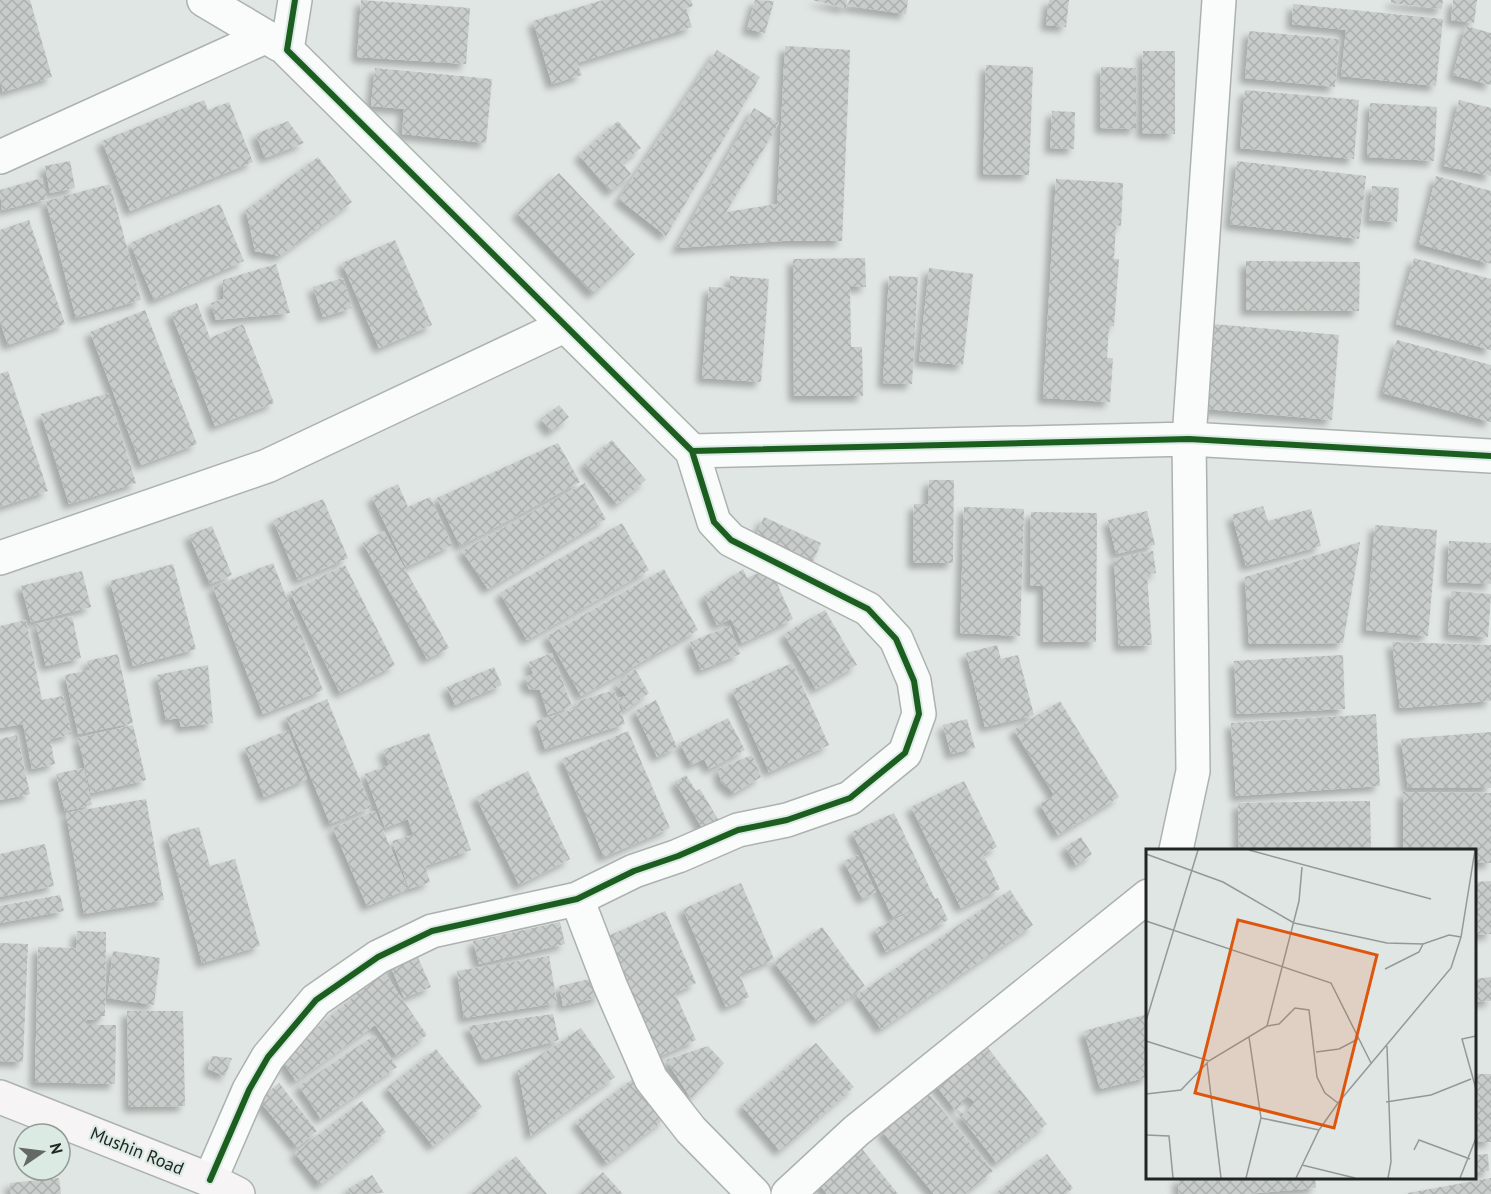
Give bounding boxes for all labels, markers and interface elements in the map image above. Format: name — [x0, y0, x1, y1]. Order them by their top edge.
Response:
inset map — [1146, 849, 1476, 1179]
street label: Mushin Road — [87, 1121, 187, 1180]
north arrow — [12, 1122, 72, 1182]
text: N — [46, 1141, 68, 1156]

